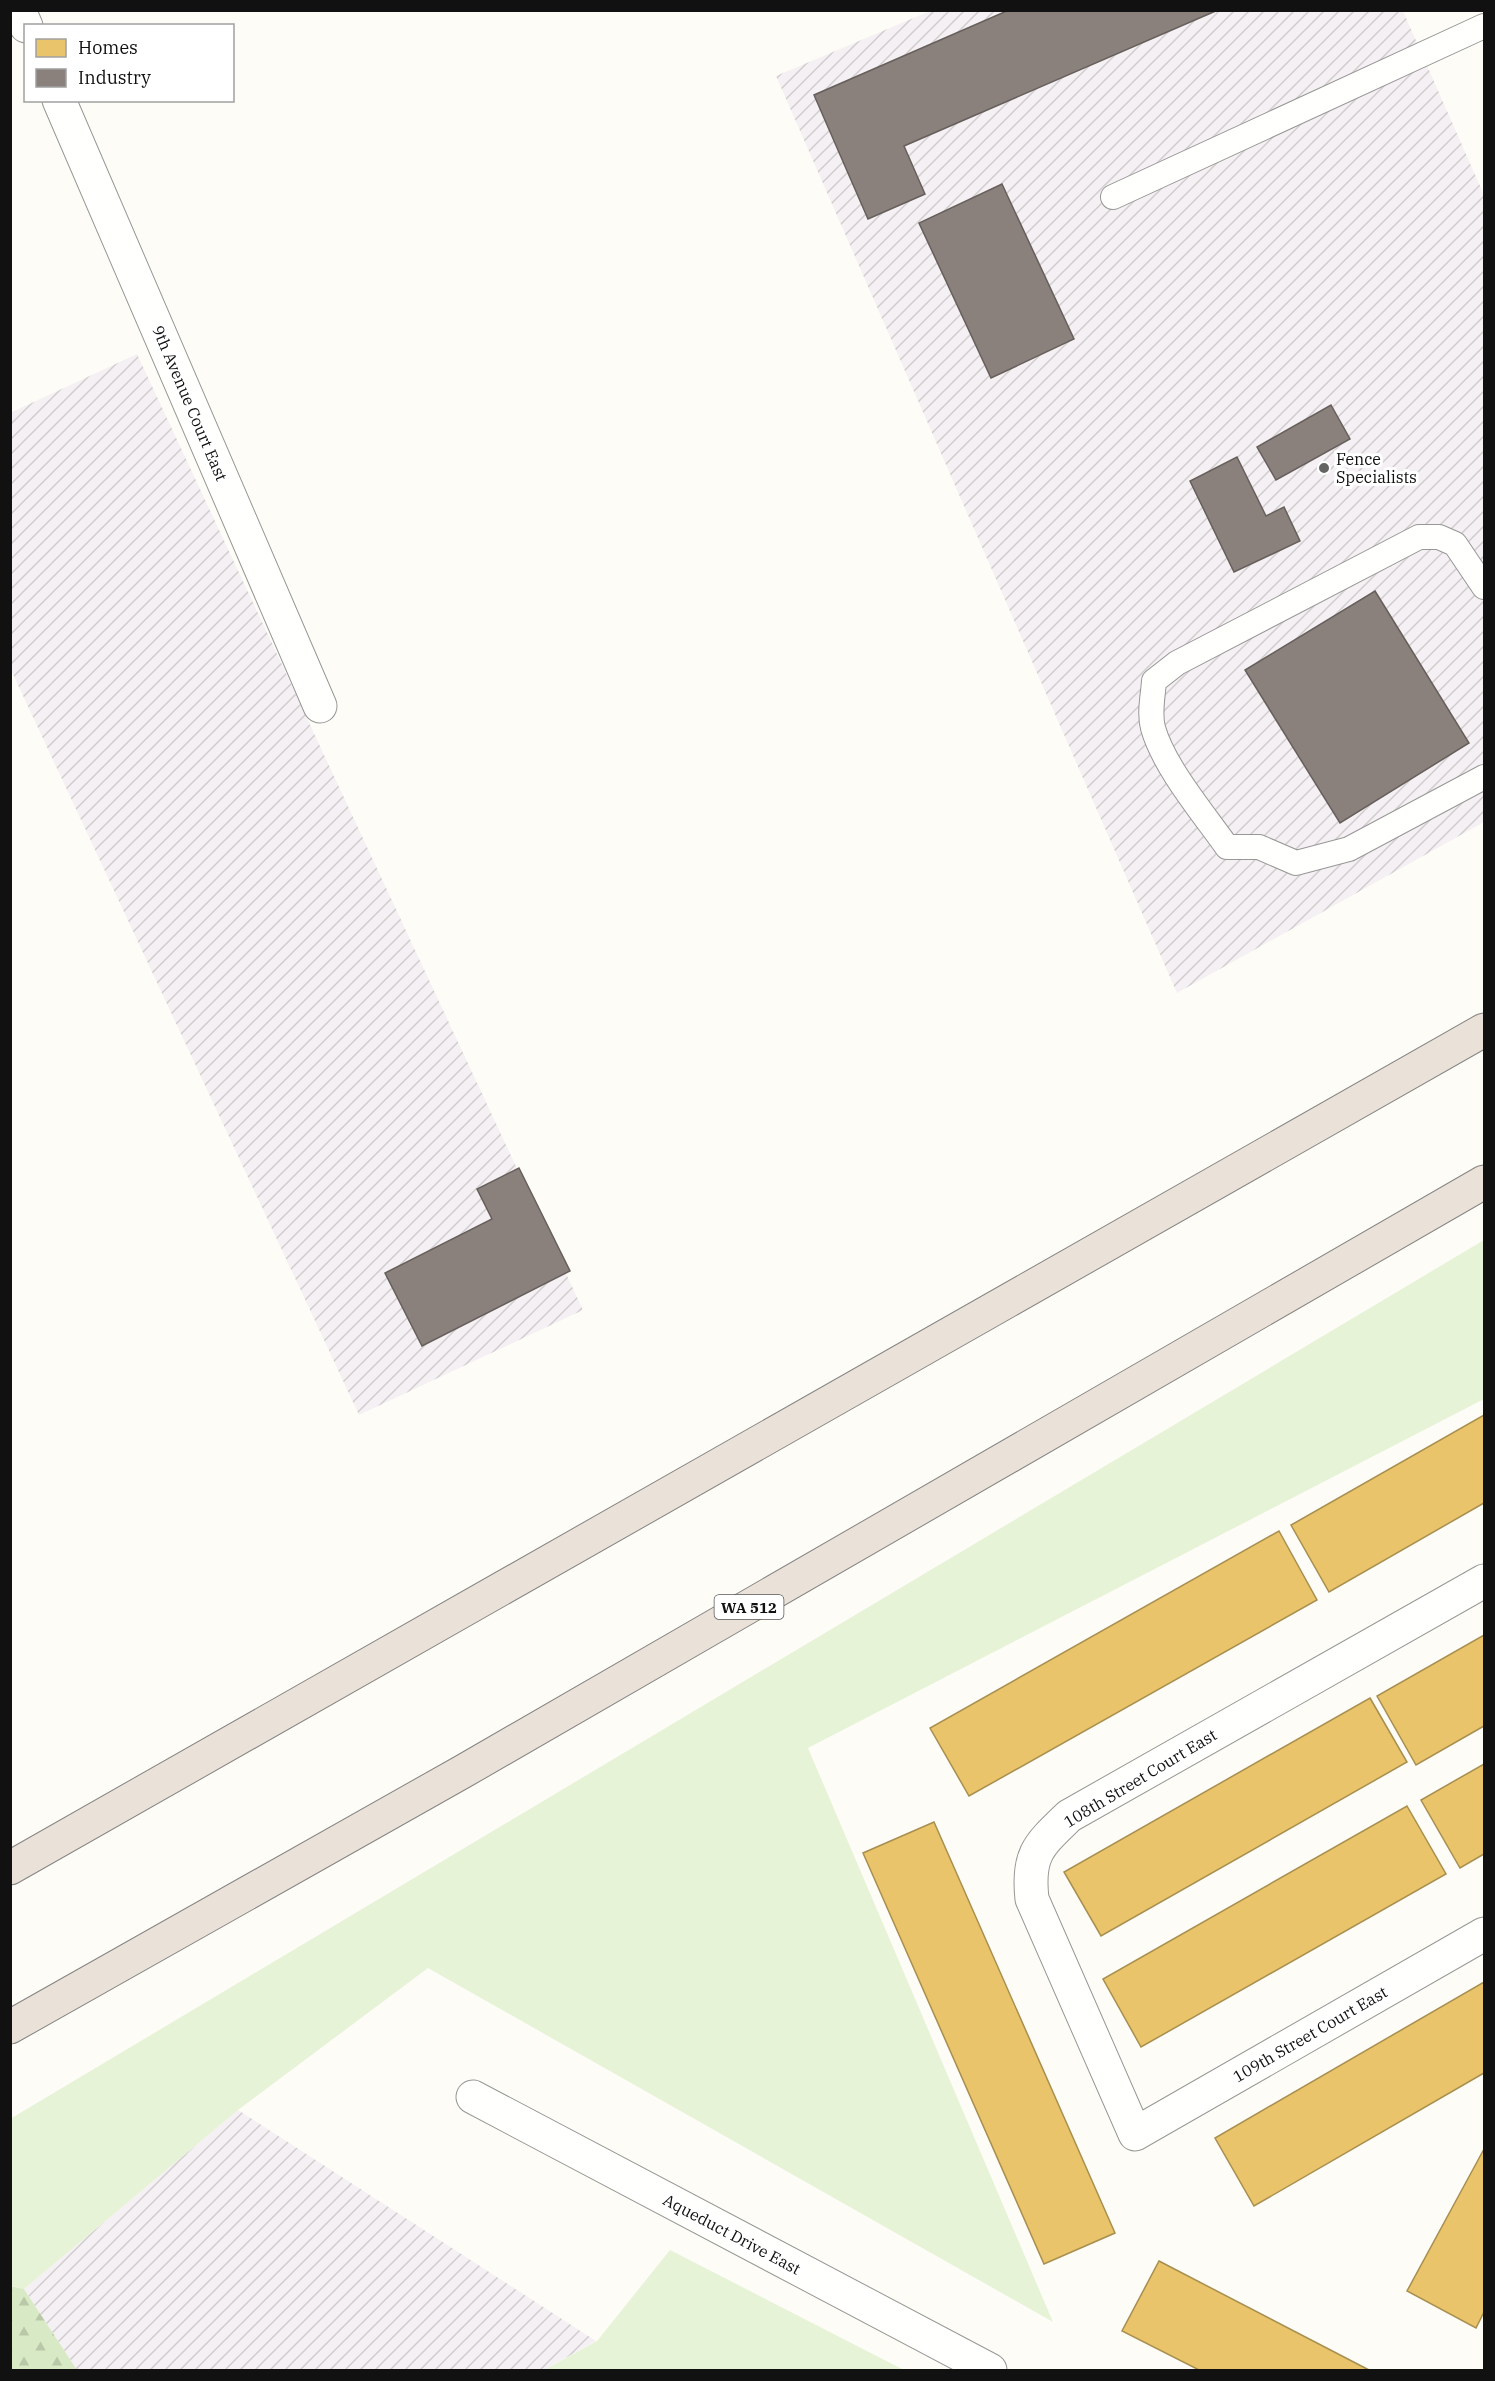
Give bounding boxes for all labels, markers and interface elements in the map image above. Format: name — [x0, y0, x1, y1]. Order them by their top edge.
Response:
legend — [24, 24, 234, 102]
text: Homes — [78, 36, 138, 59]
text: Industry — [78, 66, 151, 89]
street label: 9th Avenue Court East — [148, 322, 232, 484]
place label: Fence Specialists — [1336, 449, 1417, 487]
marker: Fence Specialists — [1317, 461, 1331, 475]
road number: WA 512 — [714, 1595, 783, 1619]
street label: 108th Street Court East — [1060, 1724, 1220, 1832]
street label: 109th Street Court East — [1229, 1981, 1391, 2086]
street label: Aqueduct Drive East — [660, 2189, 804, 2279]

